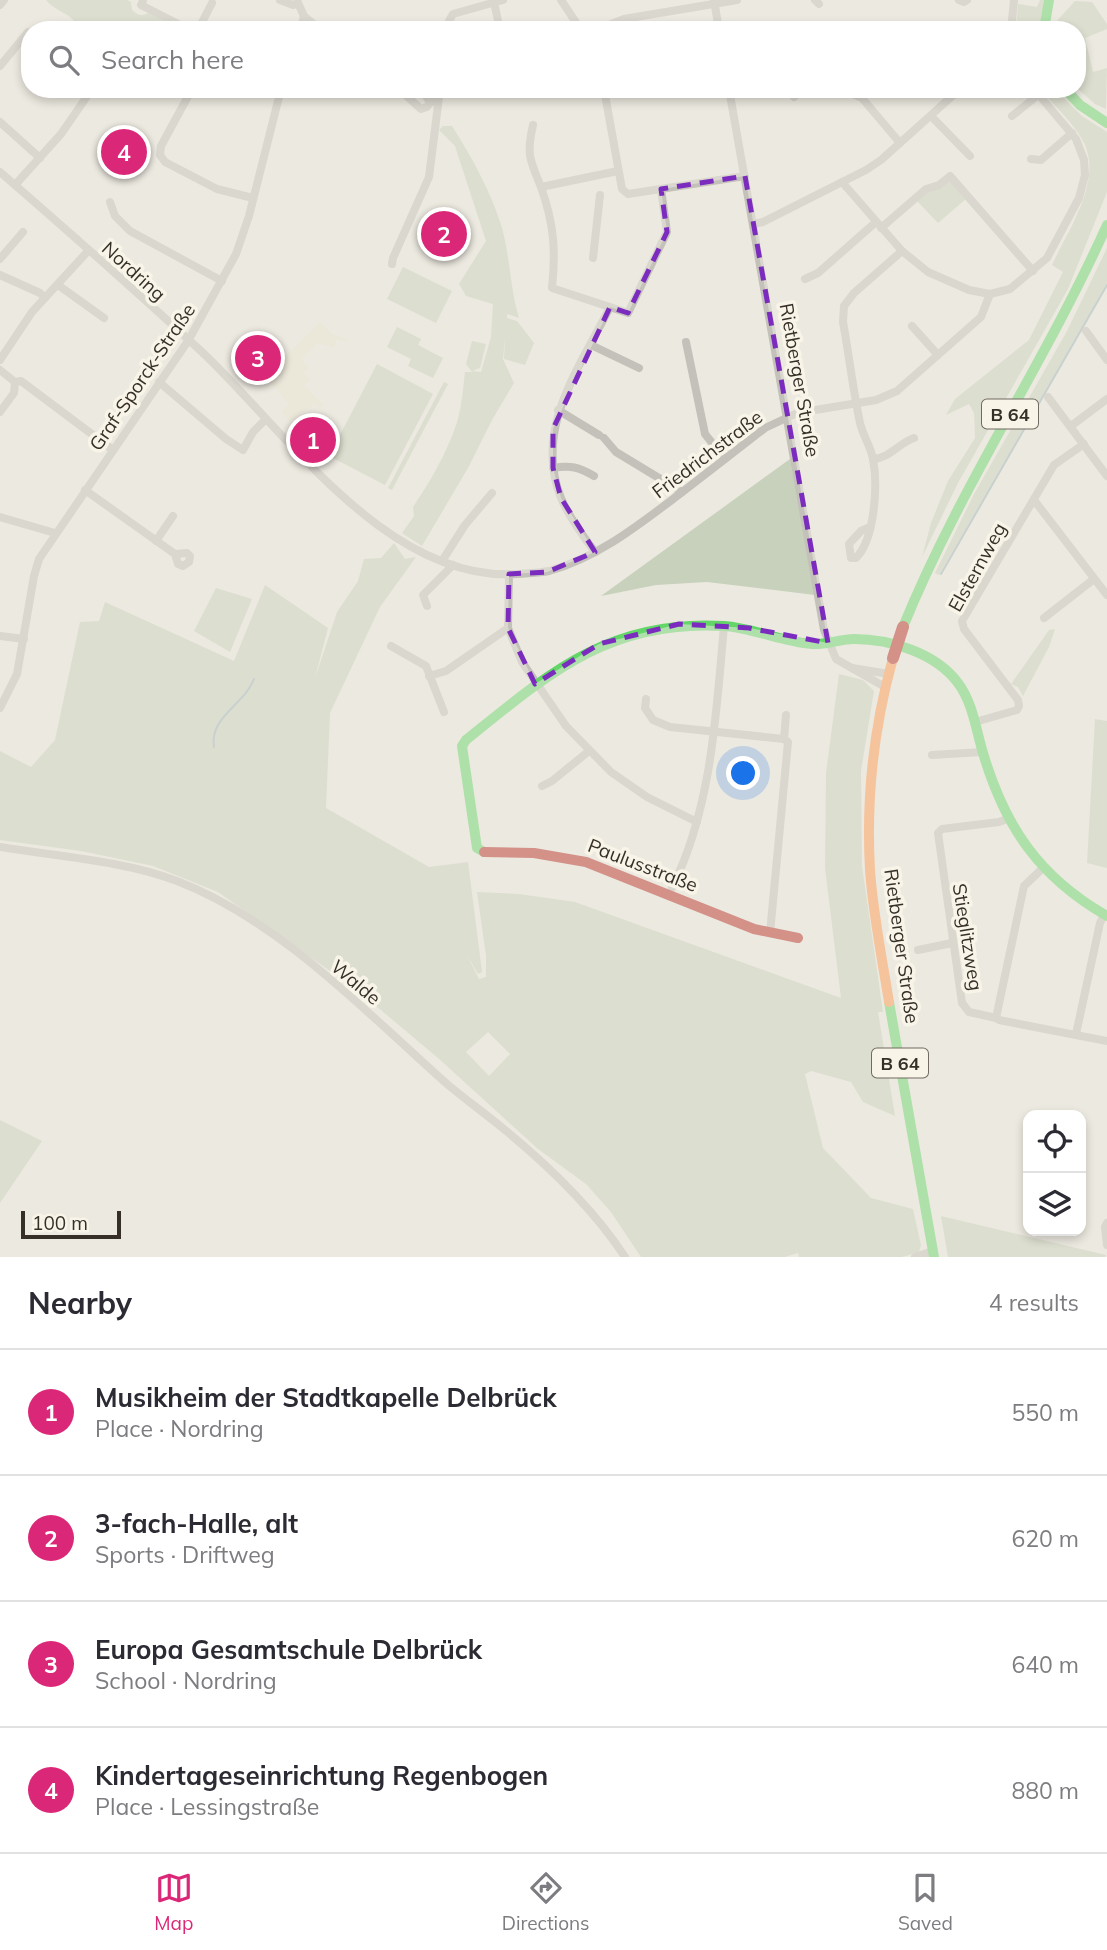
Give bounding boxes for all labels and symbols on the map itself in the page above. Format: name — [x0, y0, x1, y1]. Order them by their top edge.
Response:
pin: 4 — [101, 126, 147, 178]
pin: 2 — [421, 208, 467, 260]
street label: Nordring — [97, 236, 171, 306]
street label: Graf-Sporck-Straße — [84, 299, 200, 455]
street label: Rietberger Straße — [775, 301, 825, 459]
pin: 3 — [235, 332, 281, 384]
road number: B 64 — [982, 400, 1038, 428]
street label: Friedrichstraße — [647, 405, 767, 503]
pin: 1 — [290, 414, 336, 466]
street label: Elsternweg — [943, 518, 1011, 616]
your location — [726, 756, 760, 790]
street label: Paulusstraße — [585, 833, 701, 897]
street label: Rietberger Straße — [879, 867, 925, 1025]
street label: Stieglitzweg — [948, 882, 988, 992]
street label: Walde — [326, 954, 386, 1010]
road number: B 64 — [872, 1048, 928, 1078]
scale bar — [21, 1208, 121, 1240]

